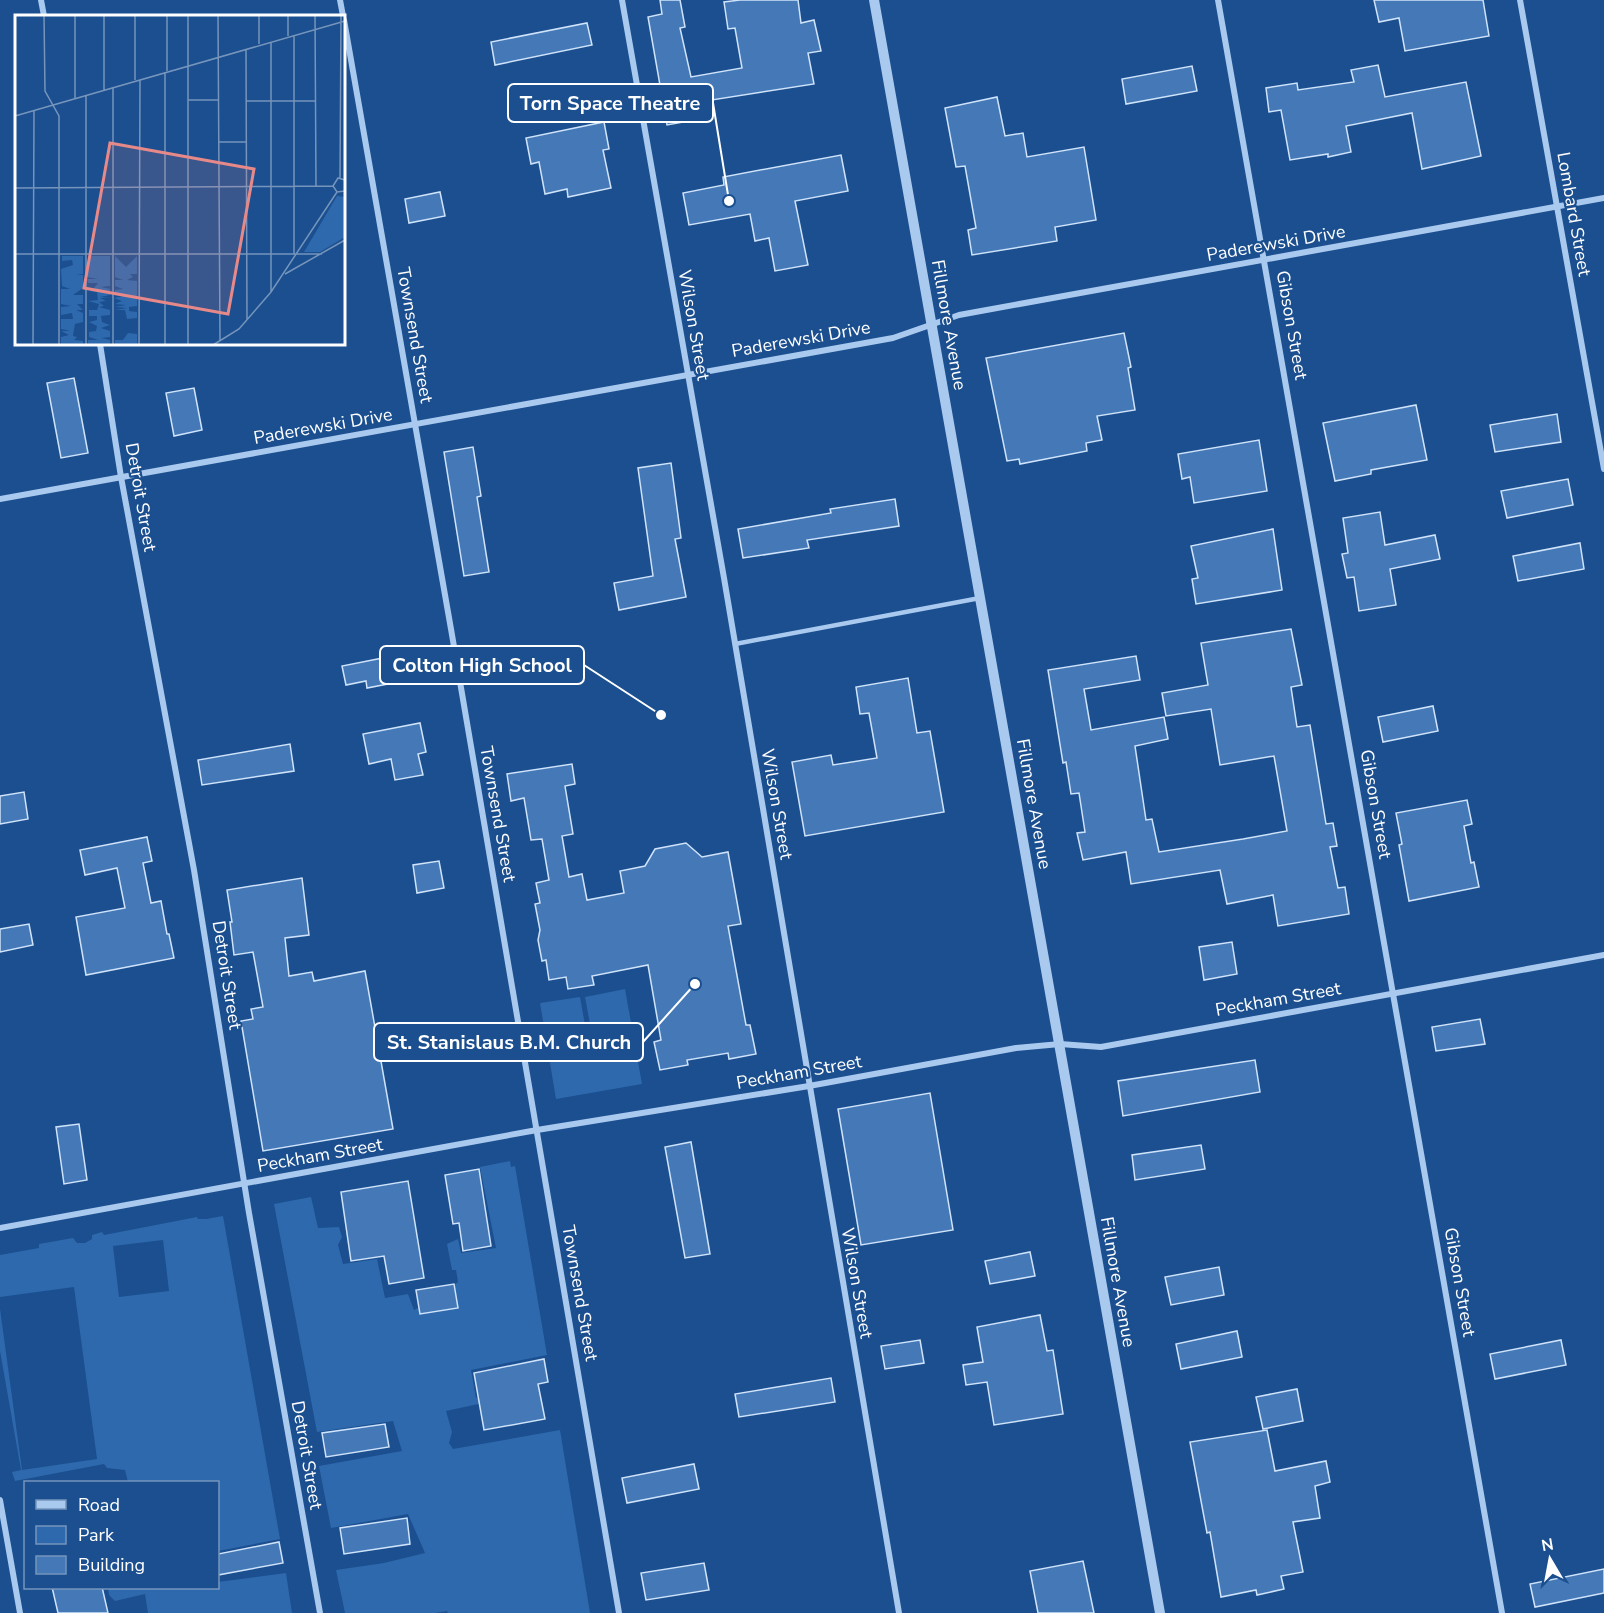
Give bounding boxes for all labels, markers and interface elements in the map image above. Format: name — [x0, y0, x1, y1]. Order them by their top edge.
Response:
inset map — [15, 15, 345, 345]
callout: Torn Space Theatre — [508, 84, 713, 122]
text: Torn Space Theatre — [520, 90, 700, 117]
street label: Lombard Street — [1551, 150, 1597, 279]
street label: Paderewski Drive — [1205, 219, 1347, 267]
street label: Fillmore Avenue — [926, 258, 972, 392]
street label: Townsend Street — [391, 265, 439, 405]
street label: Wilson Street — [672, 268, 716, 383]
street label: Gibson Street — [1271, 269, 1314, 382]
street label: Paderewski Drive — [730, 315, 872, 363]
street label: Paderewski Drive — [252, 402, 394, 450]
street label: Detroit Street — [120, 441, 162, 554]
callout: Colton High School — [380, 646, 584, 684]
text: Colton High School — [392, 652, 572, 679]
street label: Fillmore Avenue — [1011, 737, 1057, 871]
street label: Townsend Street — [474, 744, 522, 884]
street label: Wilson Street — [755, 747, 799, 862]
street label: Gibson Street — [1355, 748, 1398, 861]
street label: Detroit Street — [207, 919, 248, 1032]
street label: Peckham Street — [1213, 976, 1343, 1022]
callout: St. Stanislaus B.M. Church — [374, 1023, 643, 1061]
text: St. Stanislaus B.M. Church — [387, 1029, 631, 1056]
street label: Peckham Street — [734, 1049, 864, 1095]
street label: Peckham Street — [255, 1132, 385, 1178]
street label: Fillmore Avenue — [1095, 1215, 1141, 1349]
street label: Townsend Street — [556, 1223, 604, 1363]
street label: Wilson Street — [835, 1226, 879, 1341]
street label: Gibson Street — [1439, 1226, 1482, 1339]
street label: Detroit Street — [286, 1399, 328, 1512]
legend — [24, 1481, 219, 1589]
text: Road — [78, 1493, 120, 1517]
text: Park — [78, 1523, 115, 1547]
north arrow — [1520, 1529, 1580, 1589]
text: N — [1540, 1533, 1555, 1557]
text: Building — [78, 1553, 145, 1577]

